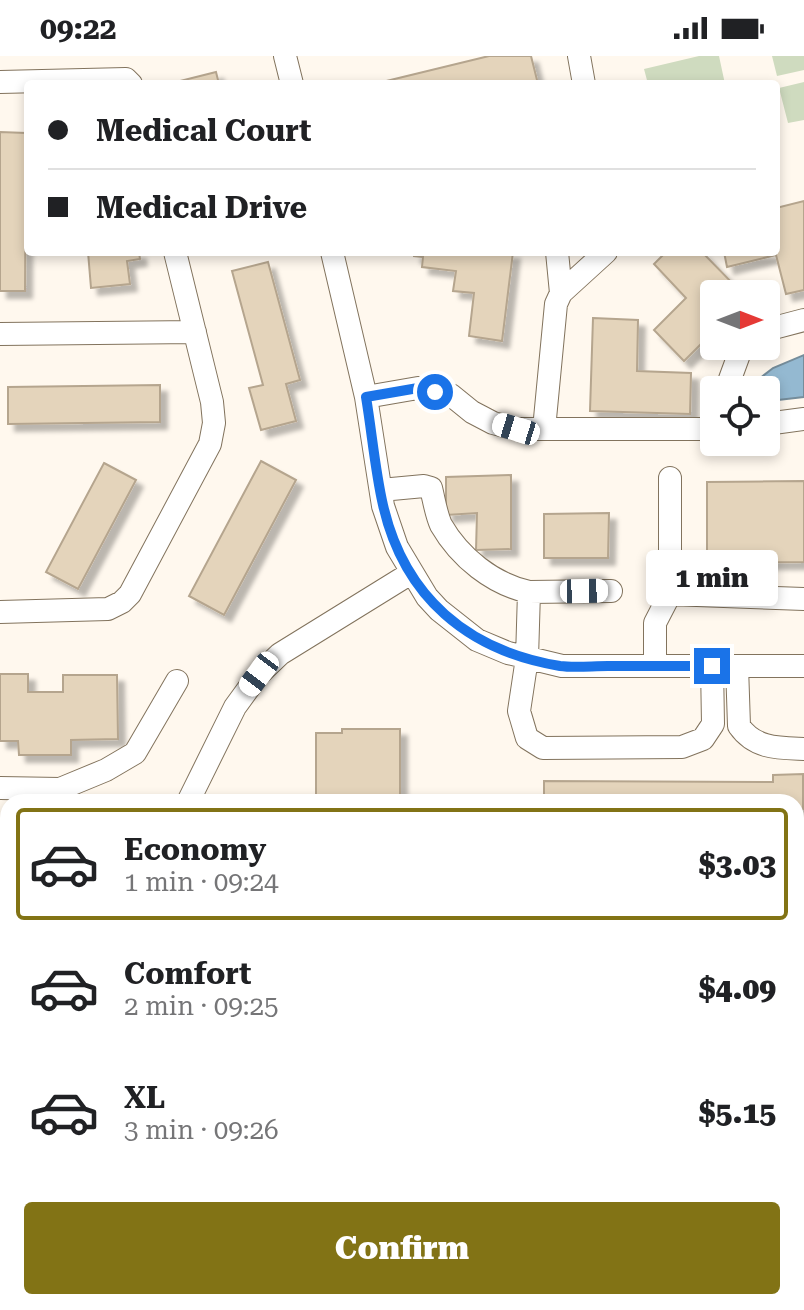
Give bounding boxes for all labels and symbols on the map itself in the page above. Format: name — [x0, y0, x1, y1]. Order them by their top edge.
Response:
north arrow — [700, 280, 780, 360]
route start — [417, 374, 453, 410]
car — [490, 411, 542, 447]
callout: 1 min — [646, 550, 778, 606]
car — [560, 579, 608, 603]
car — [235, 648, 283, 700]
route end — [694, 648, 730, 684]

